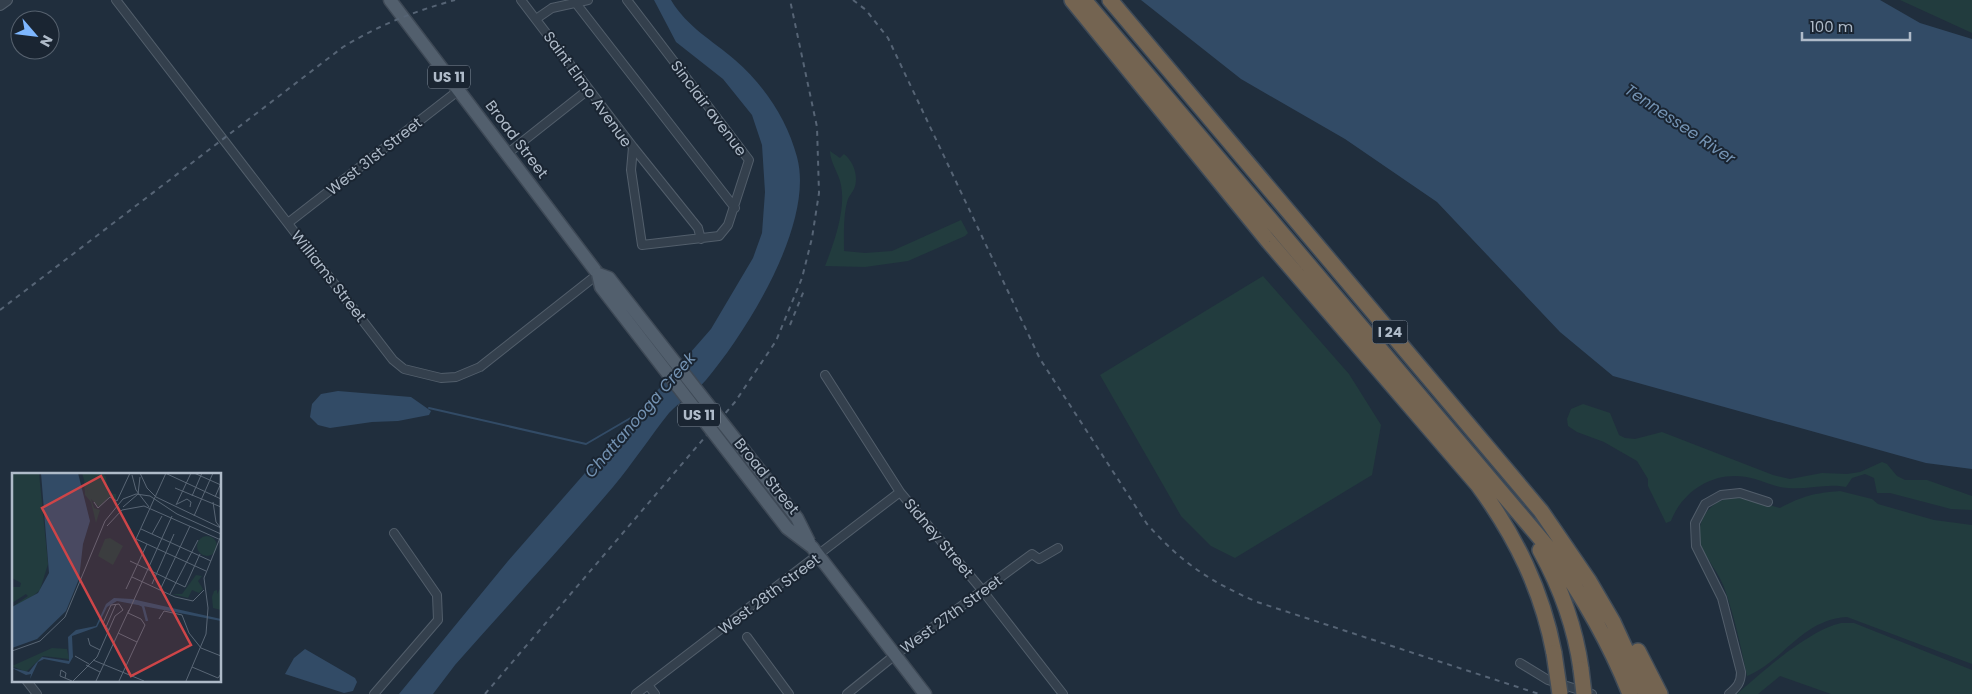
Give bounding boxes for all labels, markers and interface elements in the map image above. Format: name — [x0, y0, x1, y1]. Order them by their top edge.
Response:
north arrow — [10, 10, 60, 60]
scale bar — [1802, 10, 1910, 42]
text: 100 m — [1810, 16, 1853, 37]
street label: Saint Elmo Avenue — [539, 27, 637, 151]
text: N — [35, 32, 58, 50]
street label: Sinclair avenue — [666, 56, 752, 160]
road number: US 11 — [428, 66, 470, 88]
water label: Tennessee River — [1620, 78, 1741, 170]
street label: Broad Street — [481, 96, 553, 182]
street label: West 31st Street — [322, 112, 426, 200]
street label: Williams Street — [287, 226, 371, 326]
road number: I 24 — [1372, 321, 1408, 344]
water label: Chattanooga Creek — [579, 347, 701, 483]
road number: US 11 — [678, 404, 720, 426]
street label: Broad Street — [730, 433, 804, 519]
inset map — [12, 473, 221, 682]
street label: Sidney Street — [899, 494, 979, 582]
street label: West 28th Street — [714, 549, 824, 639]
street label: West 27th Street — [896, 570, 1006, 658]

